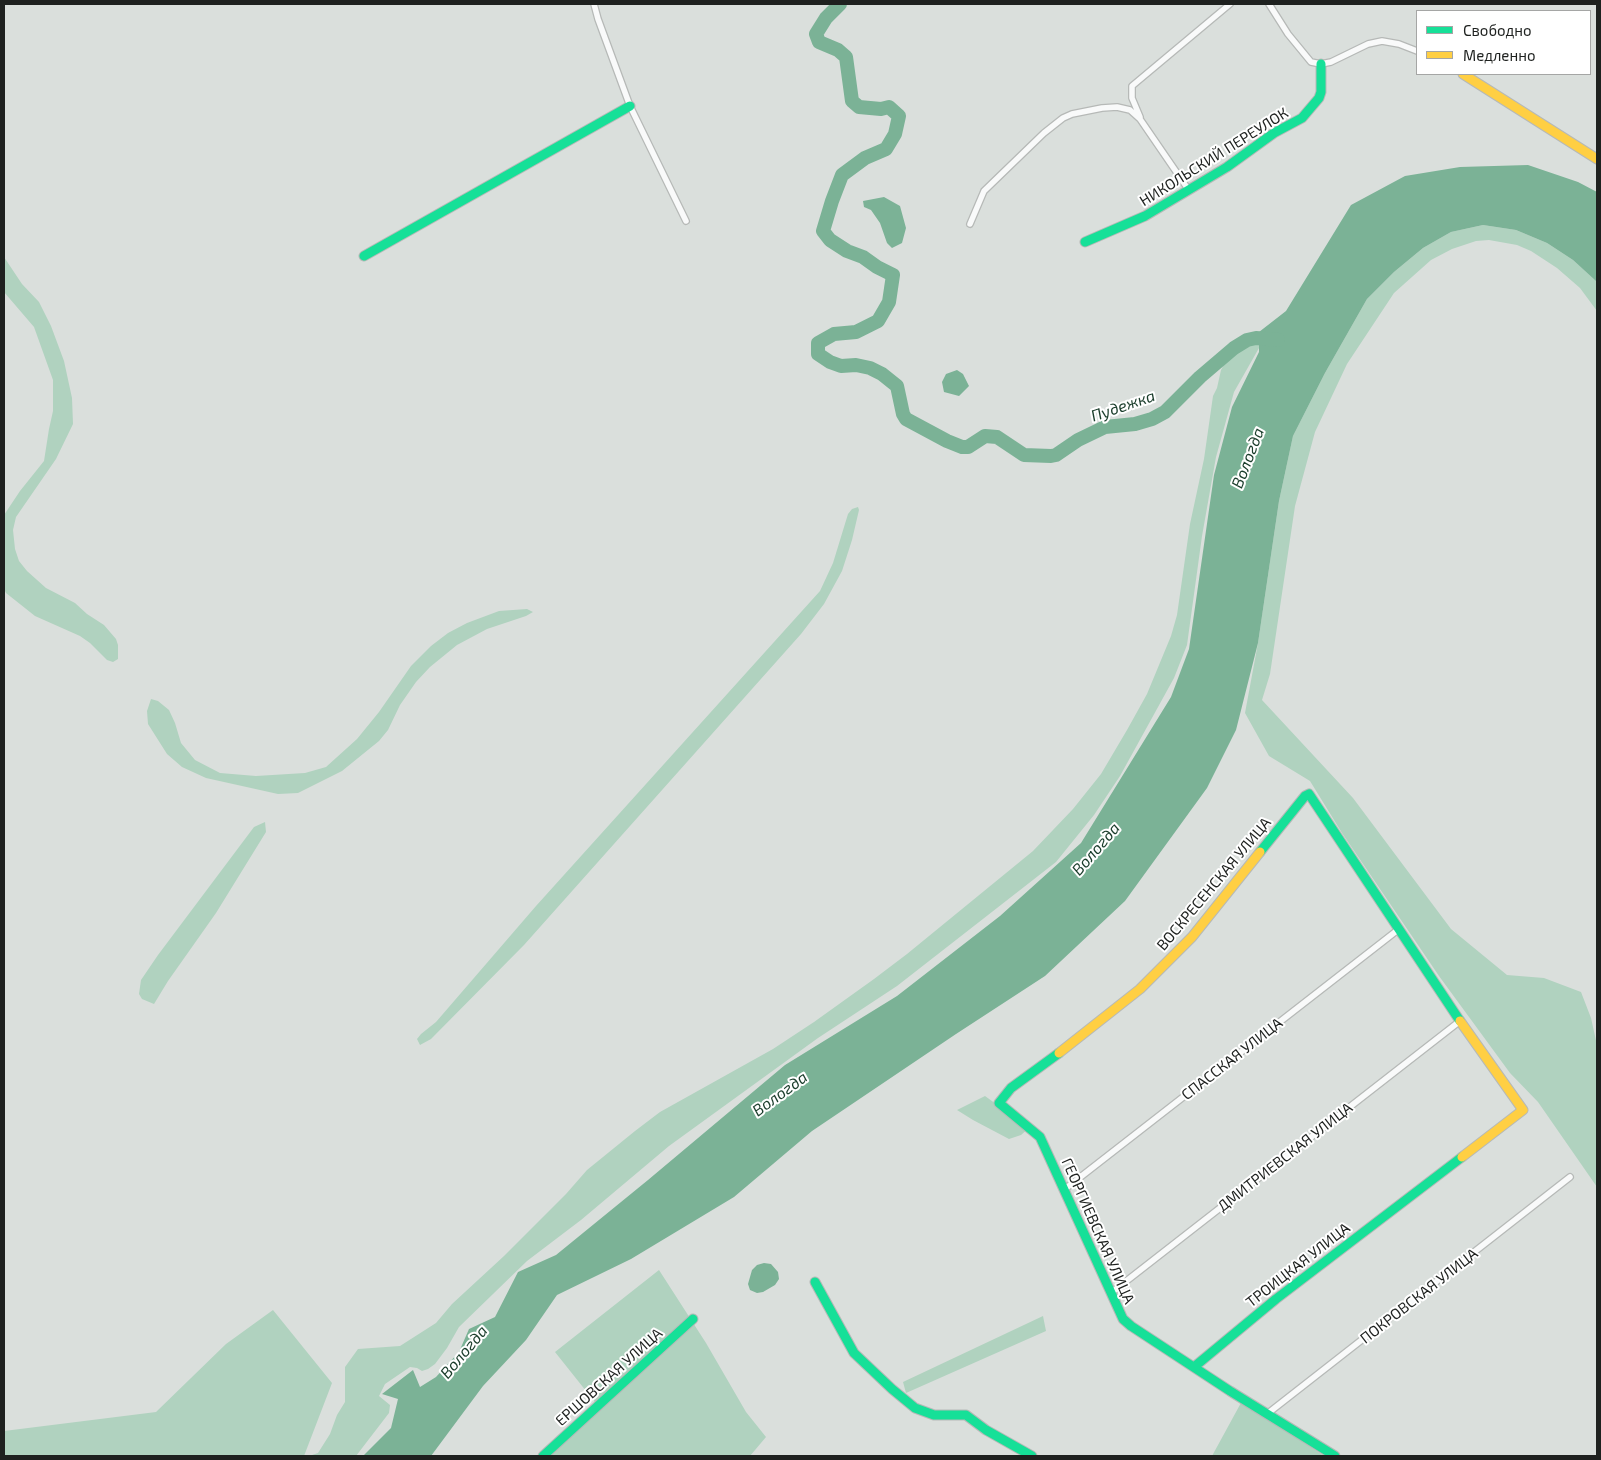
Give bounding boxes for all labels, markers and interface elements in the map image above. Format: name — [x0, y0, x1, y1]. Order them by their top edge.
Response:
legend — [1416, 10, 1591, 75]
text: Свободно — [1463, 21, 1532, 39]
text: Медленно — [1463, 46, 1536, 64]
street label: НИКОЛЬСКИЙ ПЕРЕУЛОК — [1136, 104, 1292, 210]
water label: Пудежка — [1088, 386, 1158, 426]
water label: Вологда — [1228, 425, 1268, 491]
street label: ВОСКРЕСЕНСКАЯ УЛИЦА — [1153, 814, 1275, 954]
water label: Вологда — [1068, 819, 1124, 879]
street label: СПАССКАЯ УЛИЦА — [1178, 1014, 1286, 1104]
water label: Вологда — [749, 1068, 811, 1120]
street label: ДМИТРИЕВСКАЯ УЛИЦА — [1214, 1099, 1356, 1215]
street label: ГЕОРГИЕВСКАЯ УЛИЦА — [1058, 1155, 1138, 1307]
street label: ТРОИЦКАЯ УЛИЦА — [1243, 1219, 1353, 1311]
street label: ПОКРОВСКАЯ УЛИЦА — [1357, 1245, 1481, 1347]
water label: Вологда — [436, 1322, 492, 1382]
street label: ЕРШОВСКАЯ УЛИЦА — [552, 1324, 666, 1430]

